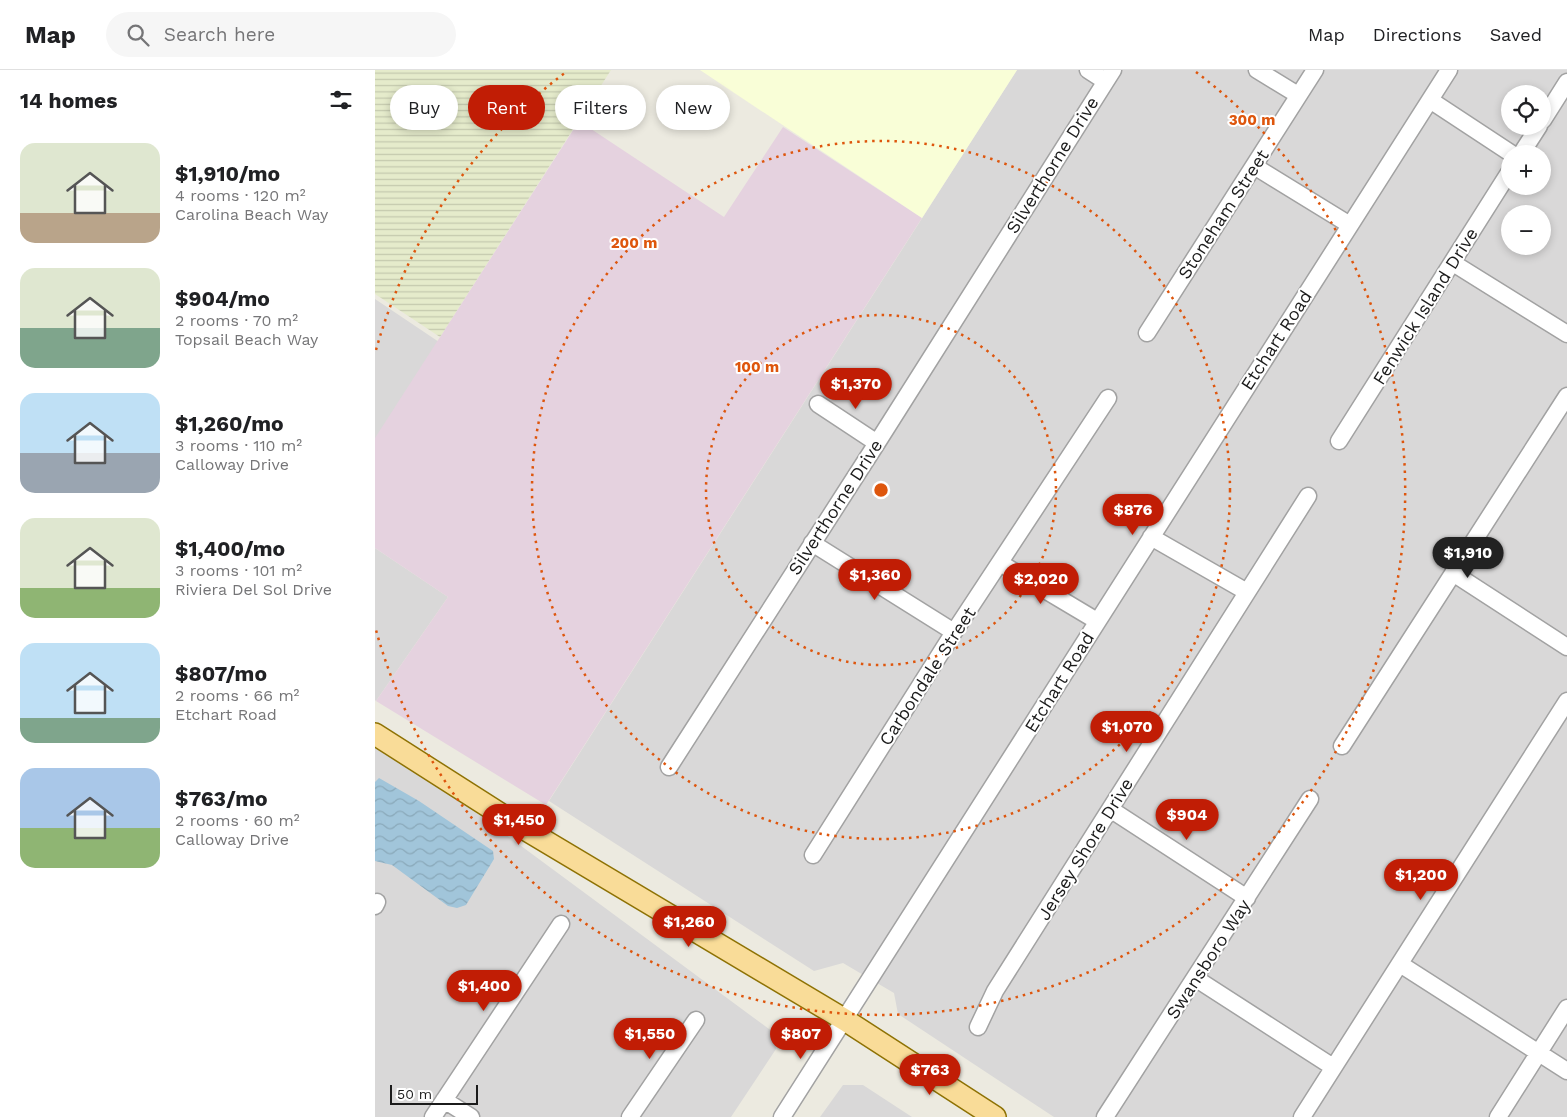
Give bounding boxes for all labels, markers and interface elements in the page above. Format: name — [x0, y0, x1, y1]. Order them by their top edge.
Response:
search box — [106, 12, 456, 57]
text: Map — [25, 21, 76, 49]
icon: search — [124, 21, 152, 49]
text: Search here — [164, 23, 275, 46]
text: Map — [1308, 24, 1345, 45]
text: Directions — [1373, 24, 1462, 45]
text: Saved — [1490, 24, 1542, 45]
chip: Buy — [390, 85, 458, 130]
chip: Rent — [468, 85, 545, 130]
chip: Filters — [555, 85, 646, 130]
chip: New — [656, 85, 730, 130]
map controls — [1501, 85, 1551, 255]
button: locate — [1501, 85, 1551, 135]
icon: filters — [327, 86, 355, 114]
text: 14 homes — [20, 88, 117, 113]
street label: Silverthorne Drive — [1001, 93, 1103, 237]
text: 300 m — [1229, 111, 1275, 129]
street label: Stoneham Street — [1173, 145, 1273, 283]
button: + — [1501, 145, 1551, 195]
text: $1,910/mo — [175, 161, 280, 186]
icon: home — [60, 163, 120, 223]
text: 4 rooms · 120 m² — [175, 186, 306, 205]
text: Carolina Beach Way — [175, 205, 328, 224]
button: − — [1501, 205, 1551, 255]
street label: Fenwick Island Drive — [1368, 224, 1482, 388]
text: 200 m — [611, 234, 657, 252]
text: $904/mo — [175, 286, 270, 311]
street label: Etchart Road — [1236, 286, 1316, 394]
icon: home — [60, 288, 120, 348]
text: 2 rooms · 70 m² — [175, 311, 298, 330]
text: Topsail Beach Way — [175, 330, 318, 349]
text: 100 m — [735, 358, 779, 376]
pin: $1,370 — [815, 368, 897, 410]
text: $1,370 — [831, 374, 881, 393]
text: $1,260/mo — [175, 411, 284, 436]
icon: home — [60, 413, 120, 473]
street label: Silverthorne Drive — [783, 435, 887, 579]
text: 3 rooms · 110 m² — [175, 436, 302, 455]
text: Calloway Drive — [175, 455, 289, 474]
centre of rings — [872, 481, 890, 499]
pin: $876 — [1103, 494, 1163, 536]
text: $876 — [1114, 500, 1152, 519]
text: $1,400/mo — [175, 536, 285, 561]
pin: $1,910 — [1427, 536, 1509, 579]
icon: home — [60, 538, 120, 598]
text: $1,910 — [1444, 543, 1492, 562]
pin: $1,360 — [834, 558, 916, 601]
text: 3 rooms · 101 m² — [175, 561, 302, 580]
pin: $2,020 — [1000, 562, 1082, 605]
text: $1,360 — [849, 565, 901, 584]
text: $2,020 — [1014, 569, 1068, 588]
text: Riviera Del Sol Drive — [175, 580, 332, 599]
street label: Carbondale Street — [874, 602, 980, 749]
street label: Etchart Road — [1020, 628, 1098, 736]
text: $807/mo — [175, 661, 267, 686]
icon: home — [60, 663, 120, 723]
text: 2 rooms · 66 m² — [175, 686, 299, 705]
text: Etchart Road — [175, 705, 277, 724]
pin: $1,070 — [1086, 710, 1168, 753]
text: $1,070 — [1101, 717, 1153, 736]
street label: Jersey Shore Drive — [1033, 774, 1137, 924]
text: $763/mo — [175, 786, 268, 811]
icon: home — [60, 788, 120, 848]
pin: $904 — [1157, 798, 1217, 841]
pin: $1,450 — [478, 804, 560, 846]
text: $904 — [1167, 805, 1207, 824]
text: $1,450 — [493, 810, 545, 829]
text: 2 rooms · 60 m² — [175, 811, 300, 830]
text: Calloway Drive — [175, 830, 289, 849]
pin: $1,200 — [1380, 858, 1462, 901]
text: $1,200 — [1395, 865, 1447, 884]
street label: Swansboro Way — [1162, 895, 1255, 1023]
pin: $1,260 — [648, 906, 730, 948]
text: $1,260 — [663, 912, 715, 931]
pin: $1,400 — [443, 970, 525, 1012]
text: $1,400 — [458, 976, 510, 995]
pin: $1,550 — [609, 1018, 691, 1060]
pin: $807 — [771, 1018, 831, 1060]
text: $1,550 — [625, 1024, 675, 1043]
text: $807 — [781, 1024, 821, 1043]
pin: $763 — [900, 1054, 960, 1096]
text: $763 — [911, 1060, 949, 1079]
scale bar — [390, 1082, 477, 1105]
text: 50 m — [397, 1086, 432, 1102]

